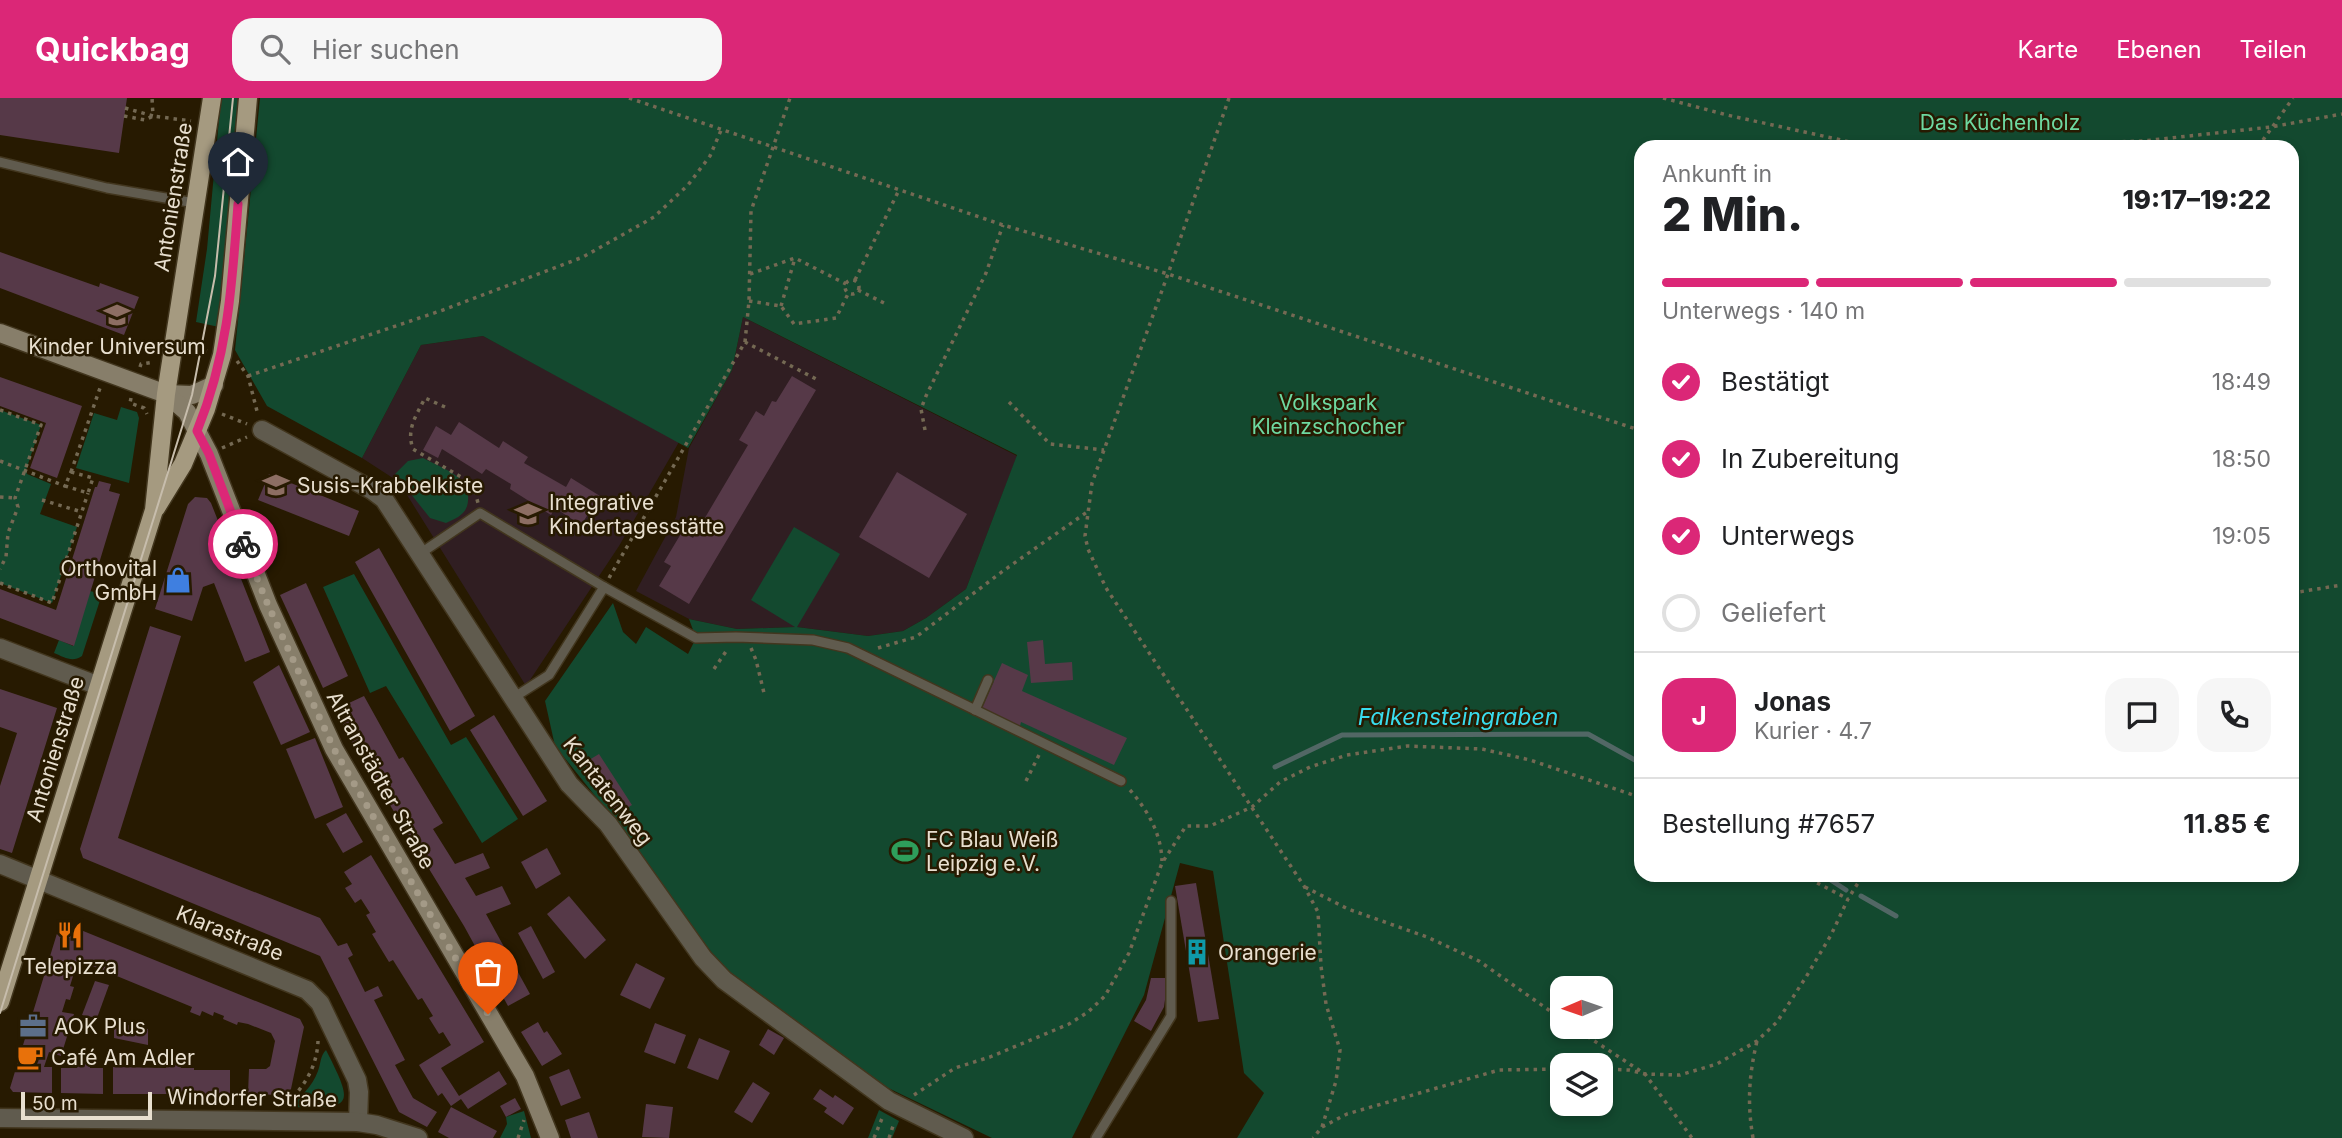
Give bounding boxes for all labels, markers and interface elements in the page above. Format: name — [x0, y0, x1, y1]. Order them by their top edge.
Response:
search box — [232, 18, 722, 81]
text: Quickbag — [35, 29, 190, 69]
icon: search — [256, 30, 294, 68]
text: Hier suchen — [312, 34, 460, 65]
text: Karte — [2018, 35, 2078, 64]
text: Ebenen — [2116, 35, 2202, 64]
text: Teilen — [2240, 35, 2307, 64]
park label: Das Küchenholz — [1920, 110, 2080, 135]
street label: Antonienstraße — [149, 120, 197, 274]
pin — [208, 132, 268, 204]
icon: home — [219, 143, 257, 181]
text: Ankunft in — [1662, 160, 1772, 188]
text: 19:17–19:22 — [2122, 184, 2271, 215]
text: 2 Min. — [1662, 186, 1803, 242]
text: Unterwegs · 140 m — [1662, 297, 1865, 325]
school or university icon: Kinder Universum — [102, 300, 132, 330]
place label: Kinder Universum — [28, 334, 206, 359]
icon: check — [1662, 363, 1700, 401]
text: Bestätigt — [1721, 366, 1829, 397]
text: 18:49 — [2212, 368, 2271, 396]
park label: Volkspark Kleinzschocher — [1251, 390, 1405, 439]
icon: check — [1662, 440, 1700, 478]
text: In Zubereitung — [1721, 443, 1899, 474]
text: 18:50 — [2212, 445, 2271, 473]
school or university icon: Susis-Krabbelkiste — [261, 470, 291, 500]
place label: Susis-Krabbelkiste — [297, 473, 483, 498]
place label: Integrative Kindertagesstätte — [549, 490, 724, 539]
school or university icon: Integrative Kindertagesstätte — [513, 499, 543, 529]
courier — [208, 509, 278, 579]
icon: check — [1662, 517, 1700, 555]
text: Unterwegs — [1721, 520, 1855, 551]
text: 19:05 — [2212, 522, 2271, 550]
icon: bike — [224, 525, 262, 563]
place label: Orthovital GmbH — [61, 556, 157, 605]
shop icon: Orthovital GmbH — [163, 565, 193, 595]
text: Geliefert — [1721, 597, 1826, 628]
street label: Antonienstraße — [21, 673, 89, 825]
button: chat — [2105, 678, 2179, 752]
button: phone — [2197, 678, 2271, 752]
text: Jonas — [1754, 686, 1831, 717]
street label: Altranstädter Straße — [322, 687, 440, 873]
text: J — [1691, 700, 1707, 731]
water label: Falkensteingraben — [1358, 703, 1558, 731]
text: Kurier · 4.7 — [1754, 717, 1872, 745]
street label: Kantatenweg — [558, 732, 658, 850]
text: Bestellung #7657 — [1662, 808, 1875, 839]
text: 11.85 € — [2183, 808, 2271, 839]
place label: FC Blau Weiß Leipzig e.V. — [926, 827, 1058, 876]
sports icon: FC Blau Weiß Leipzig e.V. — [890, 836, 920, 866]
street label: Klarastraße — [173, 900, 287, 966]
restaurant icon: Telepizza — [55, 920, 85, 950]
building icon: Orangerie — [1182, 937, 1212, 967]
place label: Orangerie — [1218, 940, 1317, 965]
pin — [458, 942, 518, 1014]
icon: bag — [469, 953, 507, 991]
place label: Telepizza — [23, 954, 117, 979]
north arrow — [1550, 976, 1614, 1040]
map controls — [1550, 976, 1613, 1116]
office icon: AOK Plus — [18, 1011, 48, 1041]
place label: AOK Plus — [54, 1014, 146, 1039]
cafe icon: Café Am Adler — [15, 1042, 45, 1072]
place label: Café Am Adler — [51, 1045, 195, 1070]
button: layers — [1550, 1053, 1613, 1116]
street label: Windorfer Straße — [167, 1084, 337, 1112]
scale bar — [21, 1089, 152, 1121]
text: 50 m — [32, 1092, 78, 1115]

